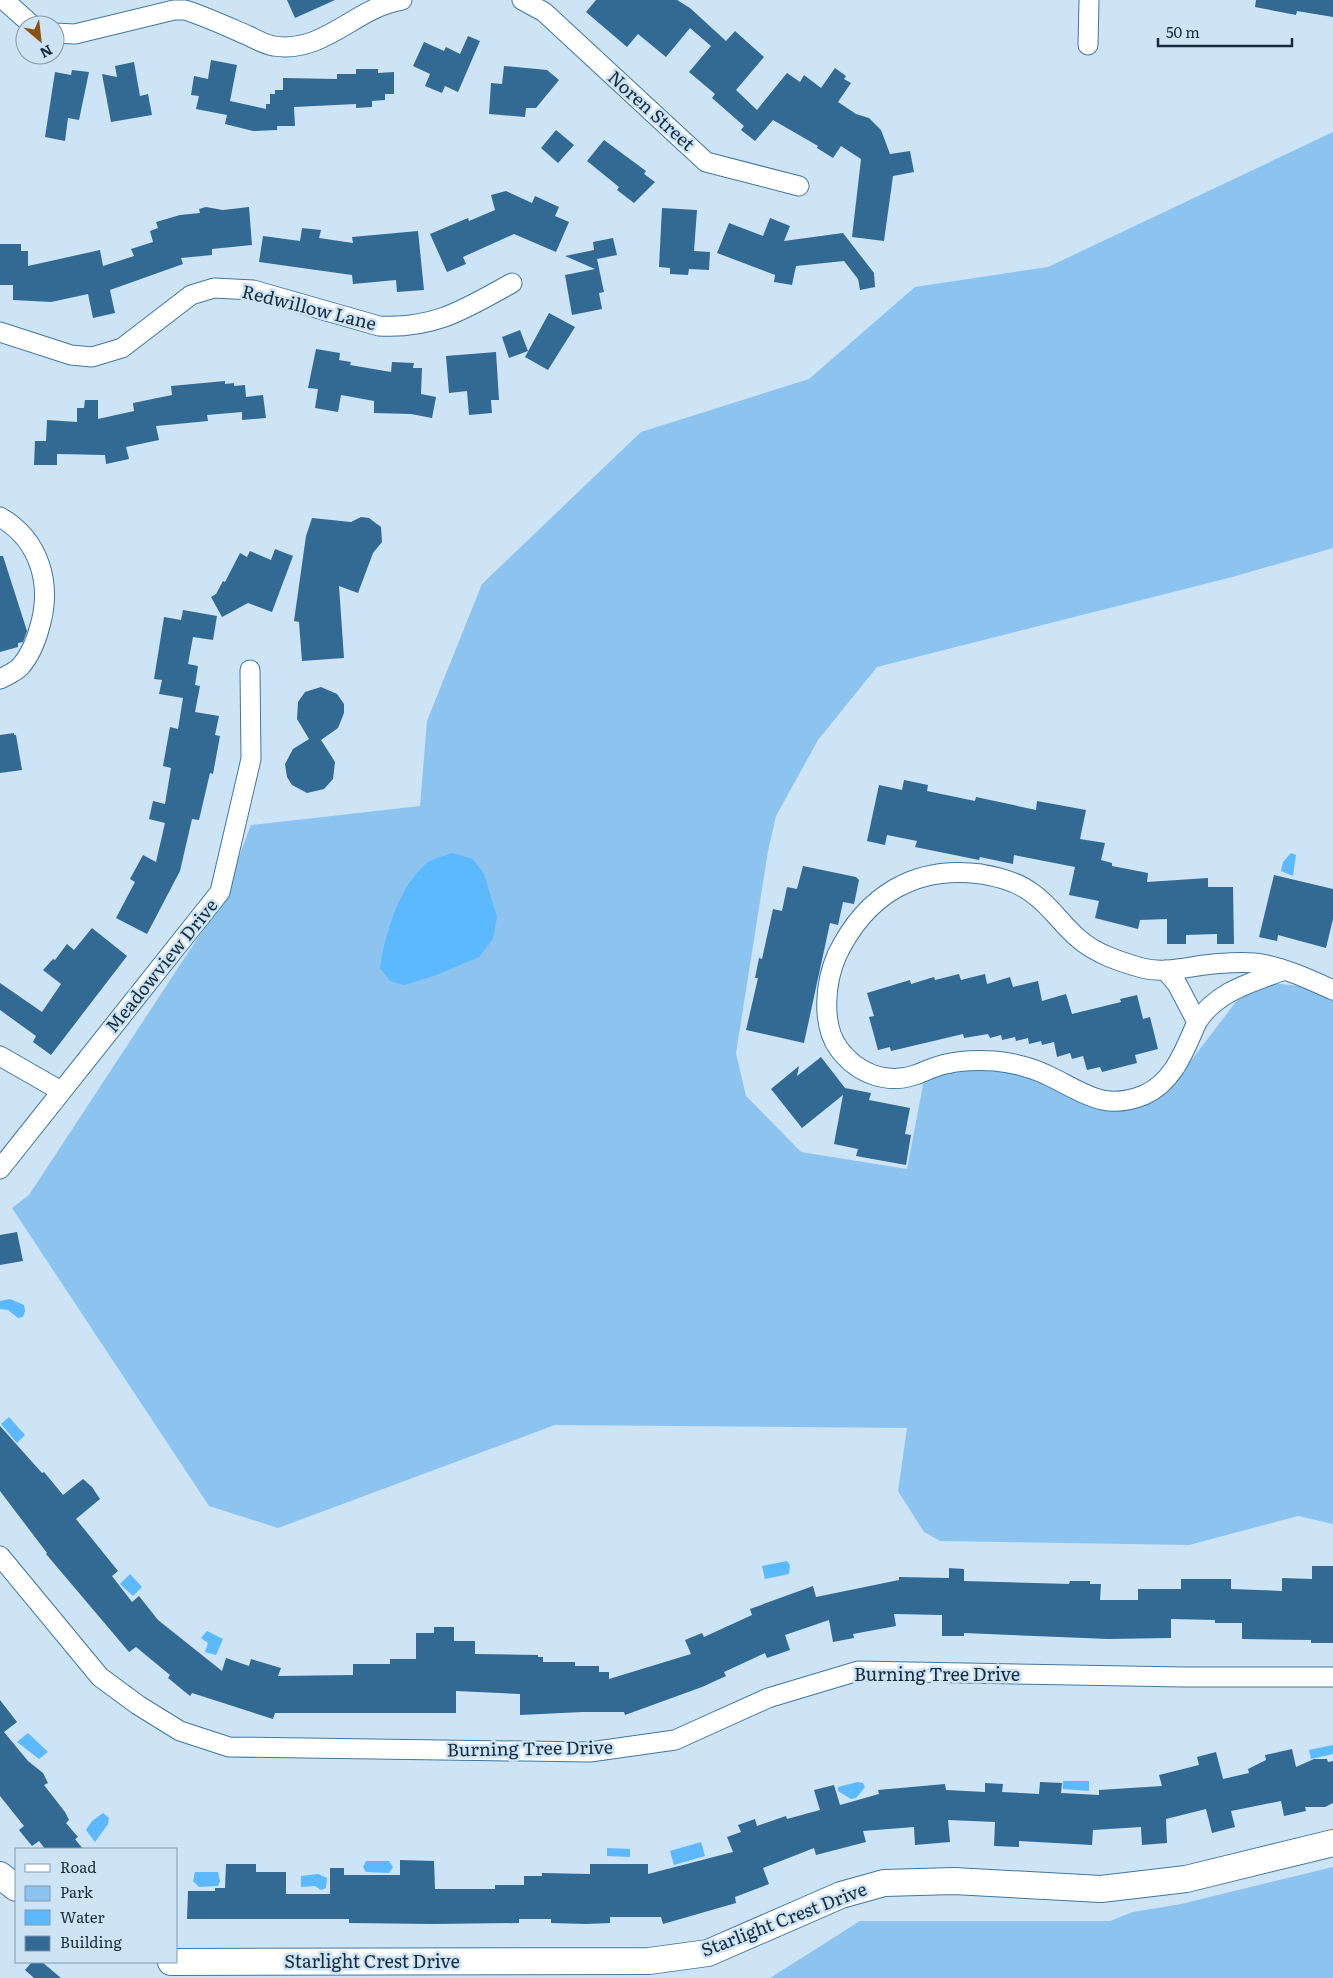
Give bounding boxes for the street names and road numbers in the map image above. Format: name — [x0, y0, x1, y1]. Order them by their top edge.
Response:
street label: Noren Street — [602, 63, 702, 157]
street label: Redwillow Lane — [239, 277, 379, 336]
street label: Meadowview Drive — [98, 892, 223, 1038]
street label: Burning Tree Drive — [854, 1660, 1020, 1687]
street label: Burning Tree Drive — [447, 1733, 613, 1762]
street label: Starlight Crest Drive — [697, 1875, 870, 1963]
street label: Starlight Crest Drive — [284, 1947, 460, 1974]

